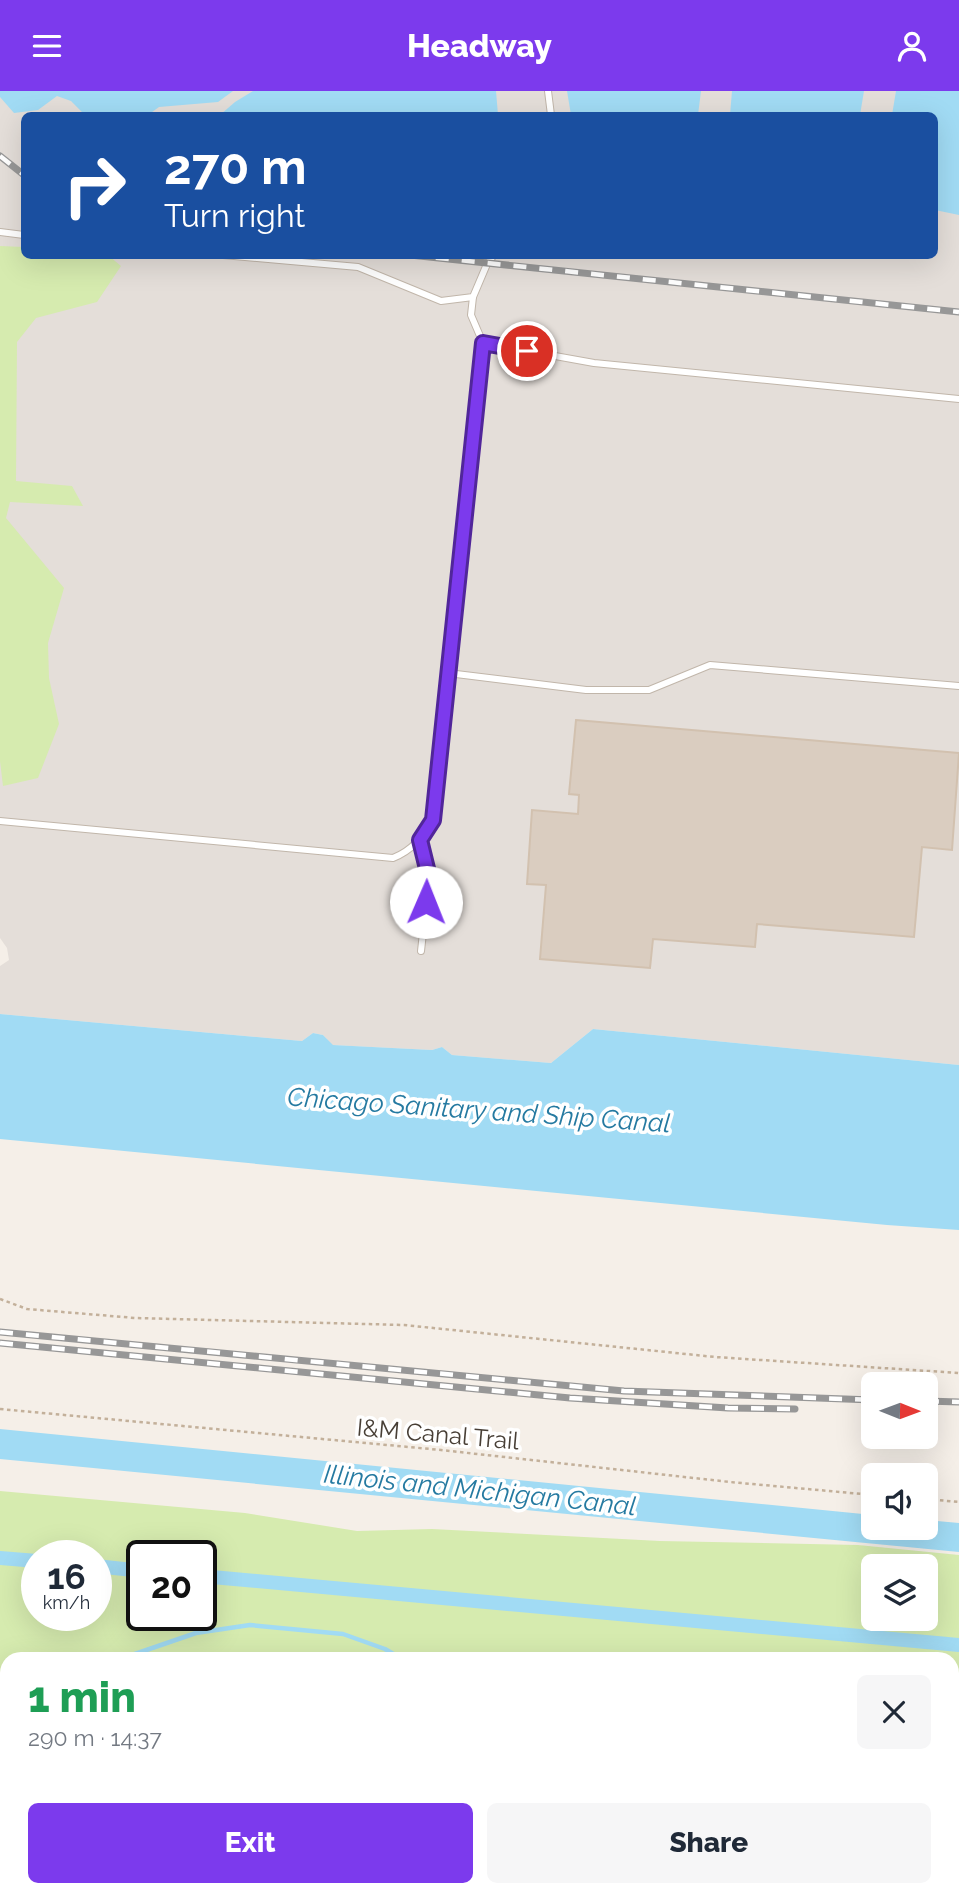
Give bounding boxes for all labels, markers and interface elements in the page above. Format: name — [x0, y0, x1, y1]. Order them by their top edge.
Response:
icon: menu — [28, 27, 66, 65]
text: Headway — [407, 27, 552, 64]
icon: person — [893, 27, 931, 65]
text: 270 m — [164, 138, 307, 195]
icon: right — [49, 140, 140, 231]
text: Turn right — [164, 197, 305, 234]
pin — [497, 321, 557, 381]
icon: arrive — [508, 332, 546, 370]
position arrow — [389, 865, 463, 939]
water label: Chicago Sanitary and Ship Canal — [286, 1082, 672, 1138]
north arrow — [861, 1372, 938, 1449]
map controls — [861, 1372, 938, 1631]
street label: I&M Canal Trail — [356, 1412, 521, 1456]
water label: Illinois and Michigan Canal — [322, 1459, 638, 1521]
button: sound — [861, 1463, 938, 1540]
speed limit sign: 20 — [126, 1540, 217, 1631]
button: layers — [861, 1554, 938, 1631]
text: 16 — [47, 1556, 86, 1597]
text: km/h — [43, 1592, 90, 1613]
text: 1 min — [28, 1673, 136, 1722]
button: close — [857, 1675, 931, 1749]
text: 290 m · 14:37 — [28, 1724, 162, 1751]
button: Exit — [28, 1803, 473, 1883]
button: Share — [487, 1803, 931, 1883]

